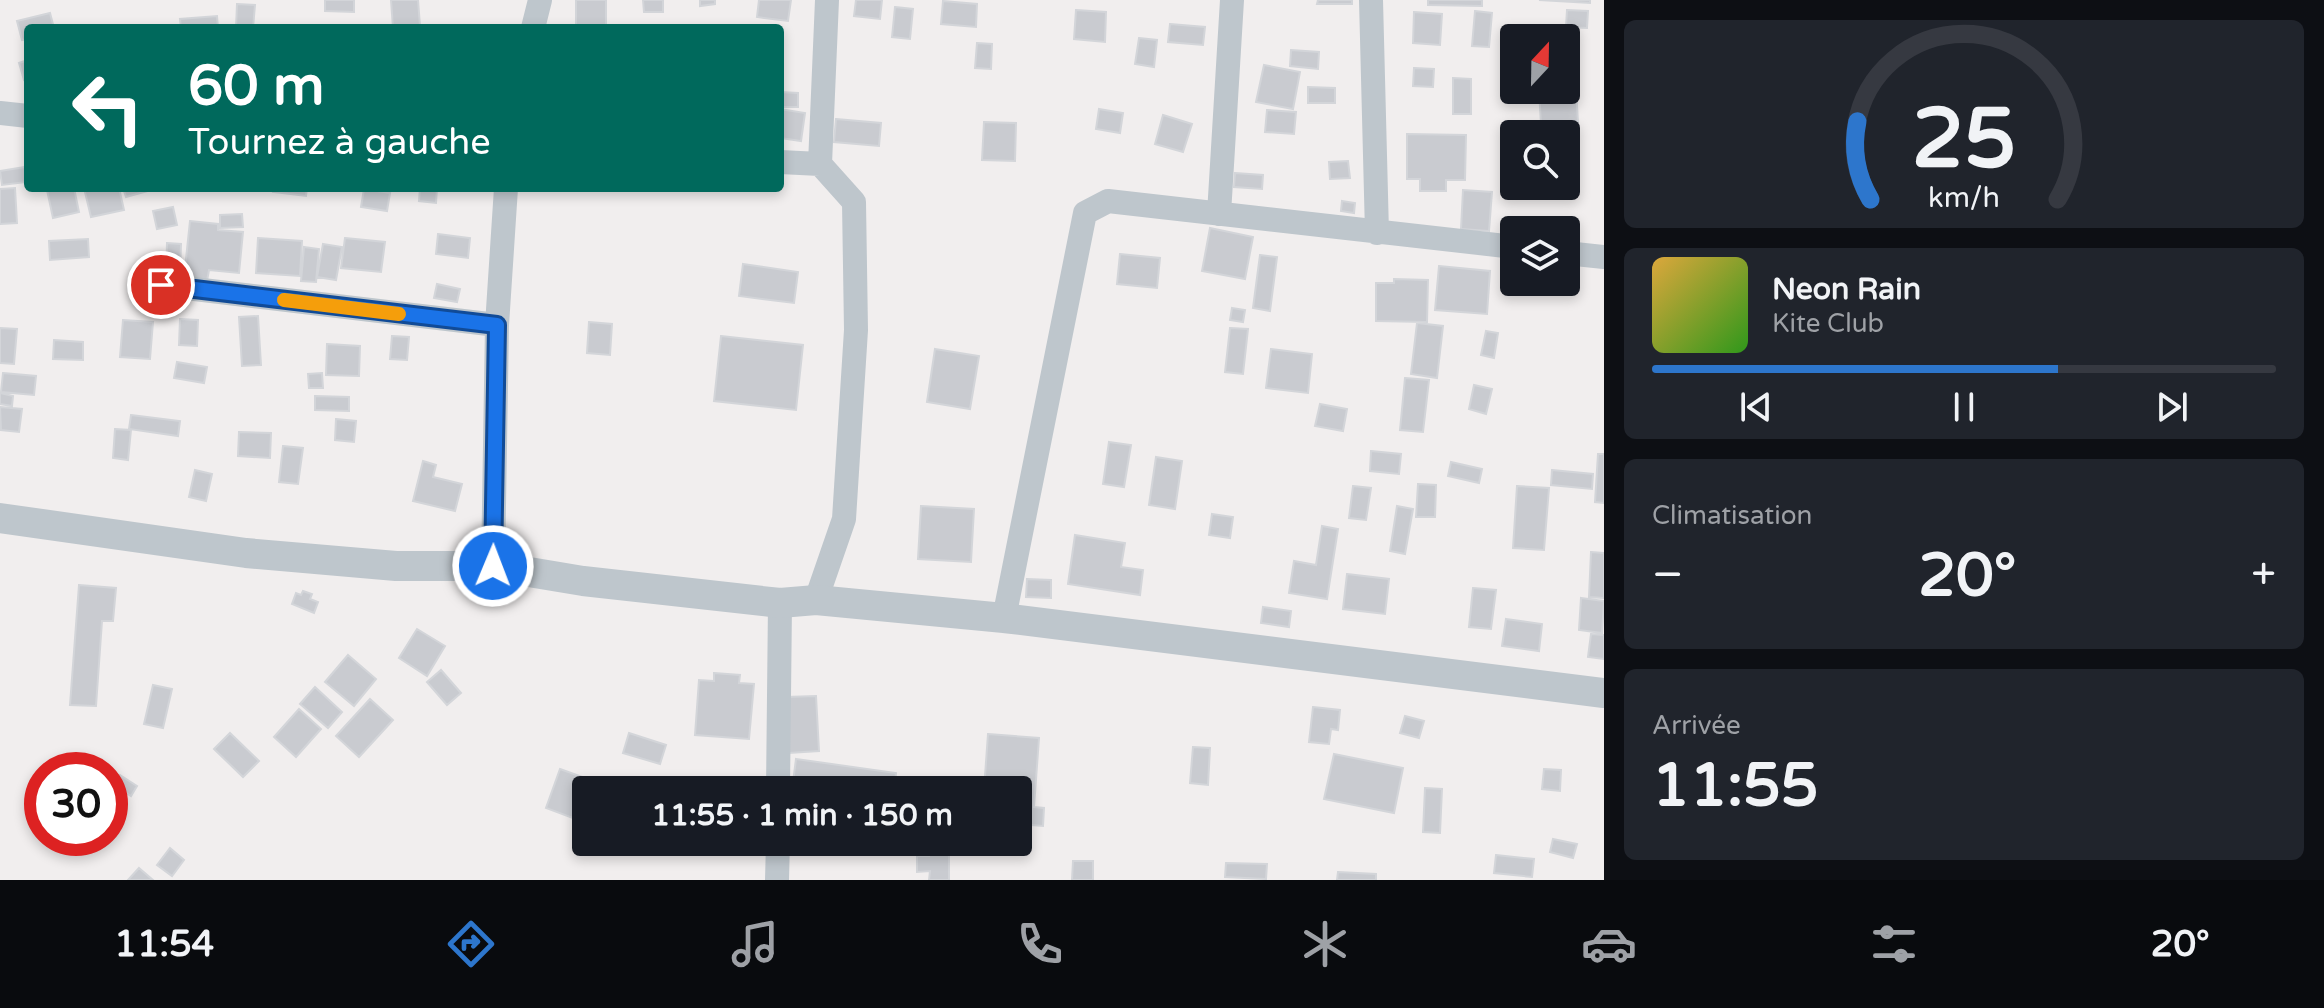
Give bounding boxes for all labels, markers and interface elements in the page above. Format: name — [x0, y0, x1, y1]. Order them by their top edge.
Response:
north arrow — [1500, 24, 1580, 104]
map controls — [1500, 24, 1580, 296]
text: 60 m — [188, 53, 324, 120]
icon: left — [56, 56, 160, 160]
text: 25 — [1912, 90, 2016, 190]
button: search — [1500, 120, 1580, 200]
text: Tournez à gauche — [188, 121, 491, 164]
text: km/h — [1928, 181, 2000, 215]
button: layers — [1500, 216, 1580, 296]
pin — [127, 251, 195, 319]
icon: arrive — [139, 263, 183, 307]
text: Neon Rain — [1772, 271, 1921, 308]
text: Kite Club — [1772, 308, 1884, 339]
icon: previous — [1734, 385, 1778, 429]
icon: pause — [1942, 385, 1986, 429]
icon: next — [2150, 385, 2194, 429]
text: Climatisation — [1652, 500, 1812, 531]
position arrow — [451, 524, 535, 608]
text: 20° — [1918, 540, 2016, 612]
text: − — [1652, 549, 1683, 602]
text: + — [2251, 549, 2276, 602]
text: Arrivée — [1652, 710, 1741, 741]
text: 11:55 — [1652, 750, 1818, 822]
speed limit sign: 30 — [24, 752, 128, 856]
text: 11:55 · 1 min · 150 m — [651, 797, 953, 834]
icon: directions — [443, 916, 499, 972]
icon: music — [727, 916, 783, 972]
icon: phone — [1012, 916, 1068, 972]
icon: climate — [1297, 916, 1353, 972]
icon: car — [1581, 916, 1637, 972]
icon: filters — [1866, 916, 1922, 972]
text: 11:54 — [114, 923, 214, 966]
text: 20° — [2151, 923, 2210, 966]

